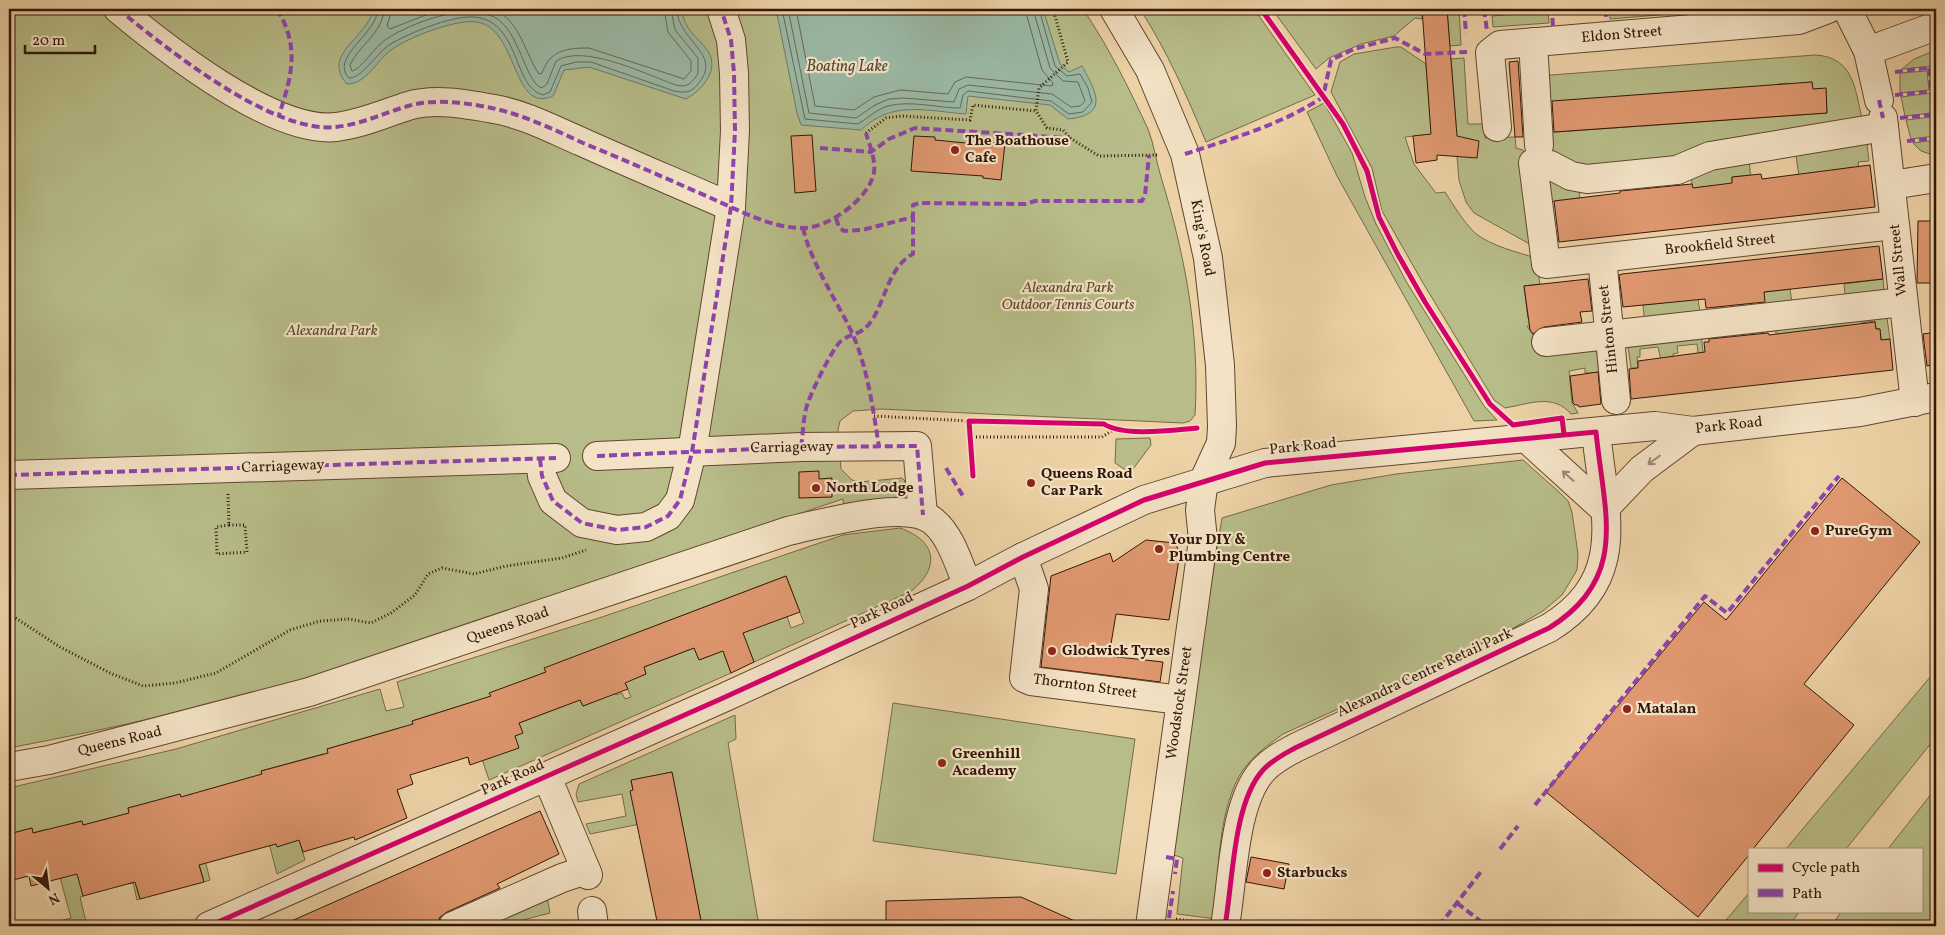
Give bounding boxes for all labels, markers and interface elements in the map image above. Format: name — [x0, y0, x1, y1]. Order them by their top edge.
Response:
street label: Eldon Street — [1581, 21, 1663, 49]
scale bar — [25, 22, 95, 54]
text: 20 m — [32, 31, 65, 52]
water label: Boating Lake — [806, 56, 888, 78]
place label: The Boathouse Cafe — [965, 131, 1069, 169]
marker: The Boathouse Cafe — [949, 144, 961, 156]
street label: King's Road — [1184, 198, 1220, 278]
street label: Wall Street — [1885, 223, 1913, 297]
street label: Brookfield Street — [1664, 229, 1776, 261]
park label: Alexandra Park Outdoor Tennis Courts — [1001, 278, 1135, 316]
street label: Hinton Street — [1594, 284, 1624, 374]
park label: Alexandra Park — [285, 321, 378, 342]
street label: Park Road — [1694, 412, 1764, 440]
street label: Park Road — [1268, 433, 1338, 461]
street label: Carriageway — [750, 437, 834, 459]
one-way arrow — [1648, 454, 1661, 465]
street label: Carriageway — [241, 455, 325, 479]
place label: Queens Road Car Park — [1041, 464, 1133, 502]
one-way arrow — [1561, 470, 1574, 482]
marker: Queens Road Car Park — [1025, 477, 1037, 489]
place label: North Lodge — [826, 478, 914, 499]
marker: North Lodge — [810, 482, 822, 494]
place label: PureGym — [1825, 521, 1893, 542]
marker: PureGym — [1809, 525, 1821, 537]
place label: Your DIY & Plumbing Centre — [1169, 530, 1291, 568]
marker: Your DIY & Plumbing Centre — [1153, 543, 1165, 555]
street label: Park Road — [847, 587, 917, 635]
street label: Queens Road — [464, 602, 552, 650]
street label: Alexandra Centre Retail Park — [1334, 623, 1516, 723]
place label: Glodwick Tyres — [1062, 641, 1170, 662]
marker: Glodwick Tyres — [1046, 645, 1058, 657]
street label: Woodstock Street — [1162, 645, 1198, 761]
street label: Thornton Street — [1032, 669, 1138, 705]
place label: Matalan — [1637, 699, 1697, 720]
marker: Matalan — [1621, 703, 1633, 715]
street label: Queens Road — [76, 721, 164, 763]
place label: Greenhill Academy — [952, 744, 1020, 782]
street label: Park Road — [478, 755, 548, 801]
marker: Greenhill Academy — [936, 757, 948, 769]
legend — [1748, 848, 1922, 912]
text: Cycle path — [1792, 858, 1860, 879]
north arrow — [22, 862, 72, 912]
place label: Starbucks — [1277, 863, 1347, 884]
marker: Starbucks — [1261, 867, 1273, 879]
text: Path — [1792, 884, 1822, 905]
text: N — [45, 887, 63, 909]

